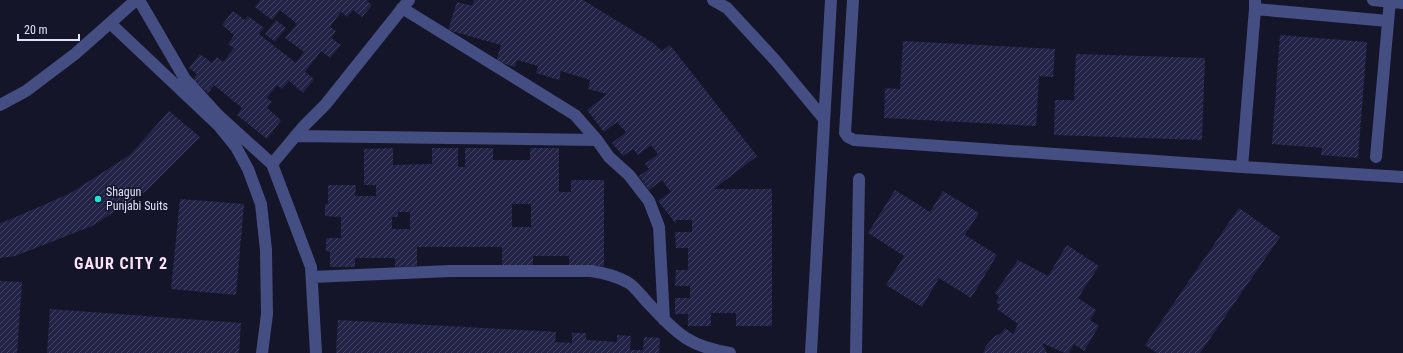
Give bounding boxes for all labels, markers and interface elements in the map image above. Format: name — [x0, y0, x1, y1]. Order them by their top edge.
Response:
scale bar — [18, 16, 79, 42]
text: 20 m — [24, 23, 48, 37]
place label: Shagun Punjabi Suits — [106, 185, 168, 213]
marker: Shagun Punjabi Suits — [93, 194, 103, 204]
district label: GAUR CITY 2 — [74, 254, 168, 273]

